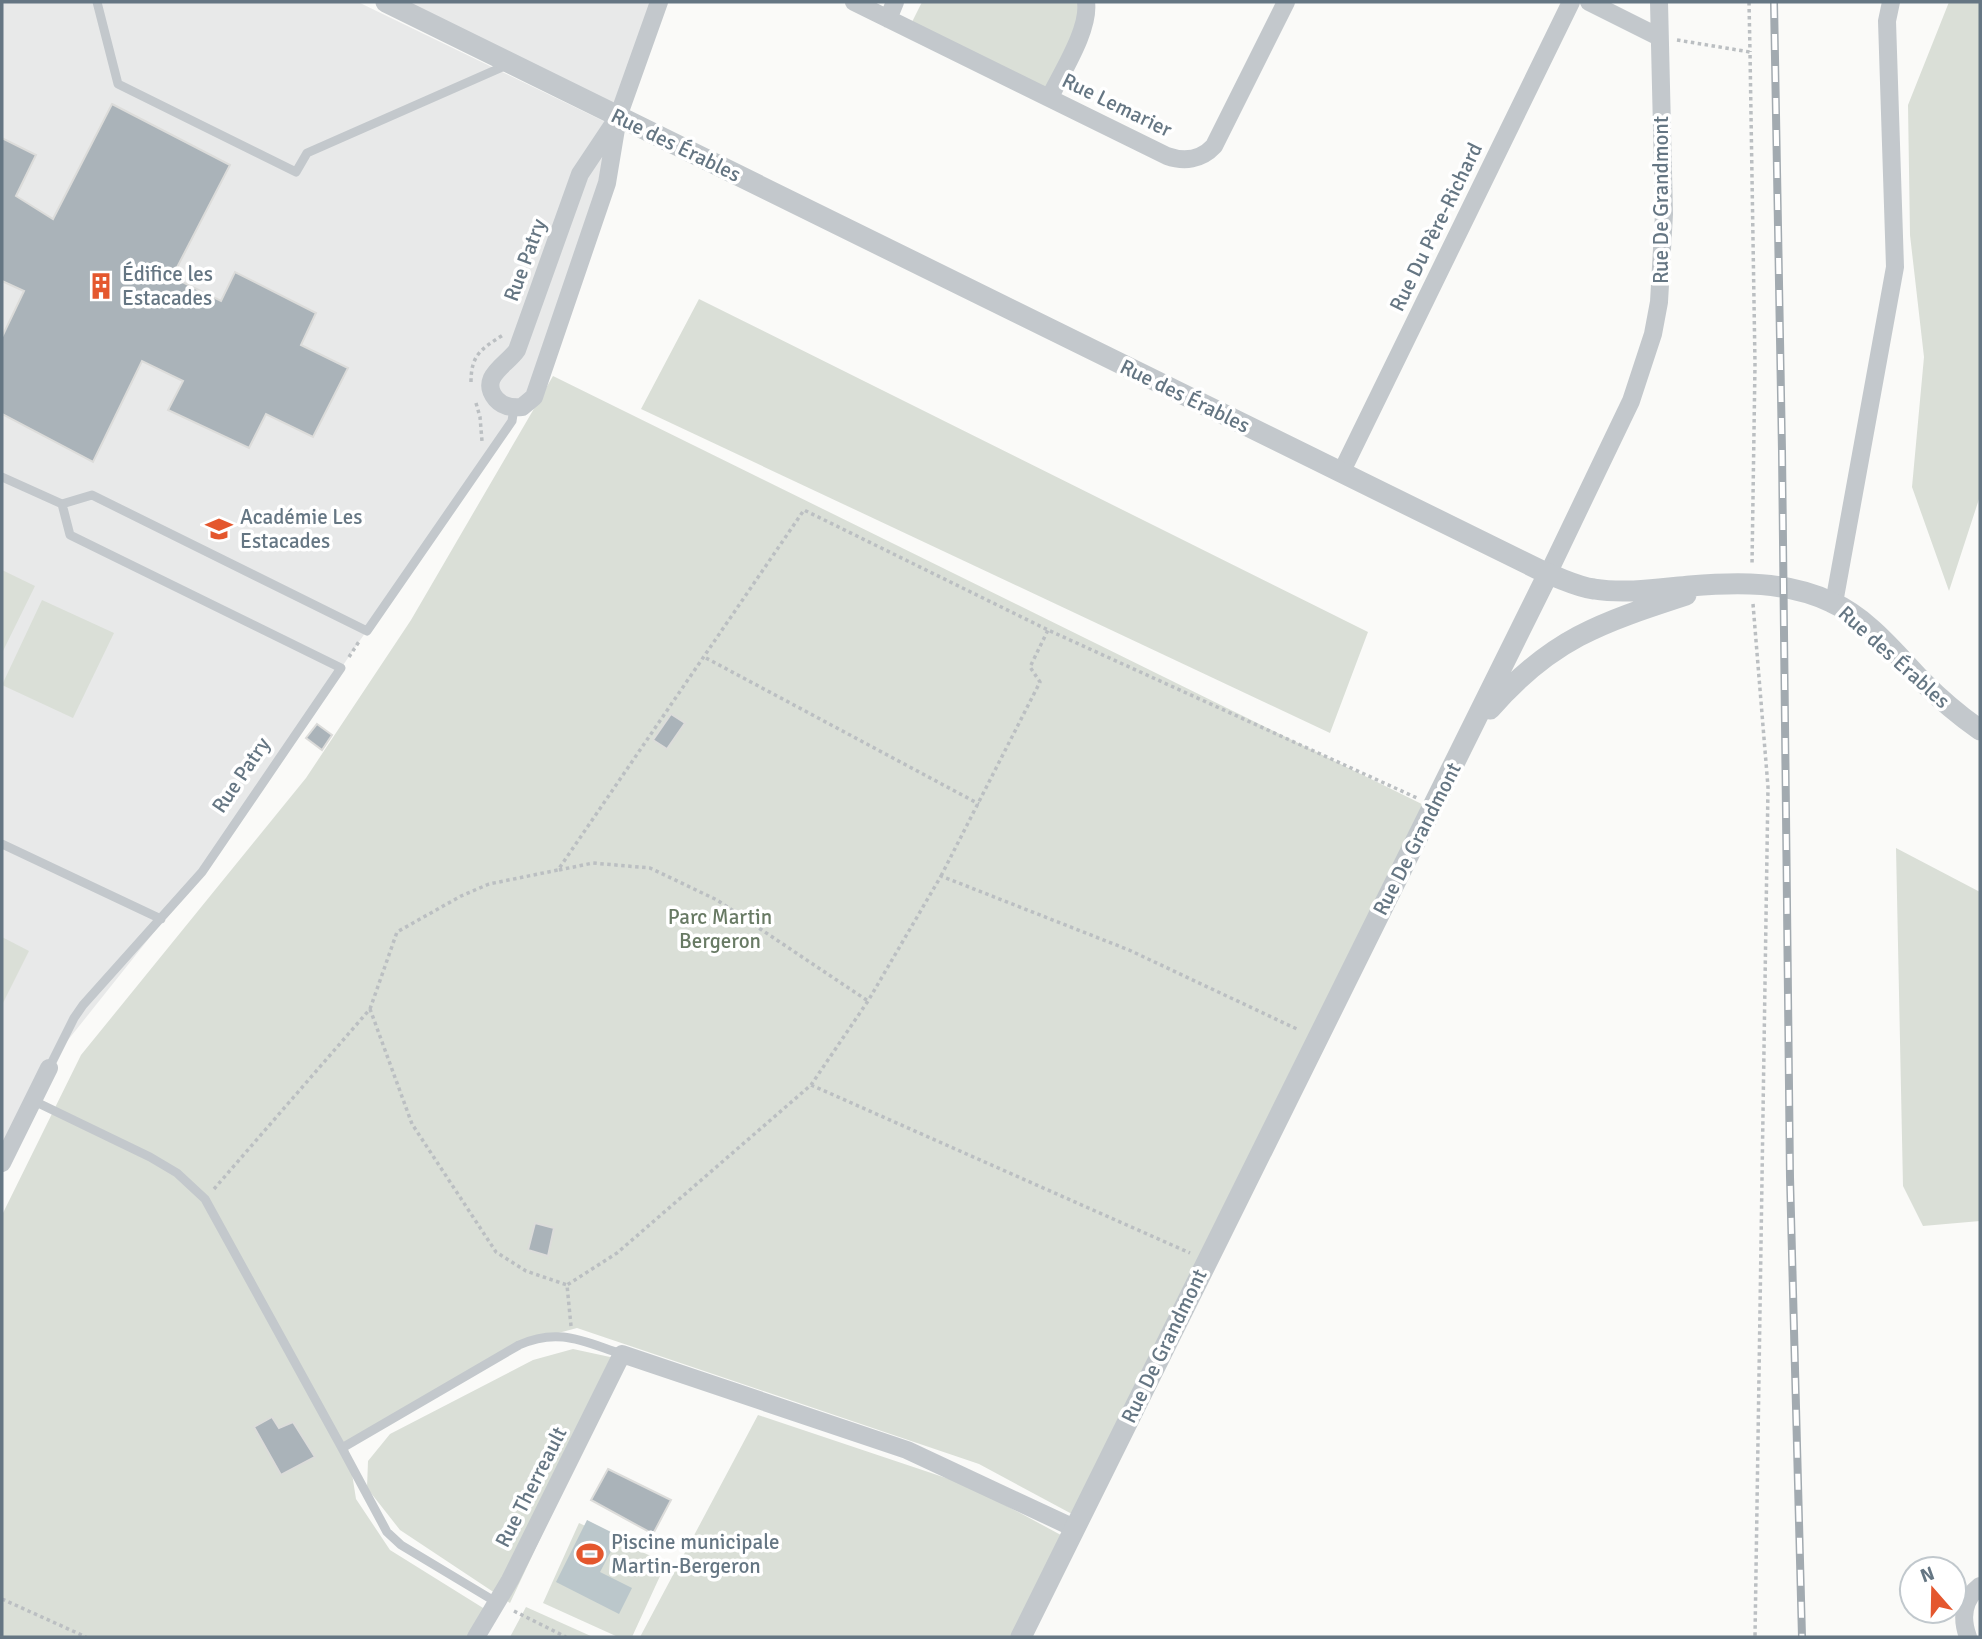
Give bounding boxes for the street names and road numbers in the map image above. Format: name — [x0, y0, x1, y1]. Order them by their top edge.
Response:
street label: Rue Lemarier — [1058, 67, 1176, 143]
street label: Rue des Érables — [607, 102, 745, 188]
street label: Rue De Grandmont — [1648, 116, 1674, 284]
street label: Rue Du Père-Richard — [1384, 138, 1488, 316]
street label: Rue Patry — [498, 215, 552, 305]
street label: Rue des Érables — [1116, 353, 1254, 439]
street label: Rue des Érables — [1833, 600, 1955, 714]
street label: Rue Patry — [206, 732, 276, 818]
street label: Rue De Grandmont — [1367, 758, 1467, 920]
street label: Rue De Grandmont — [1115, 1265, 1213, 1427]
street label: Rue Therreault — [489, 1422, 573, 1552]

